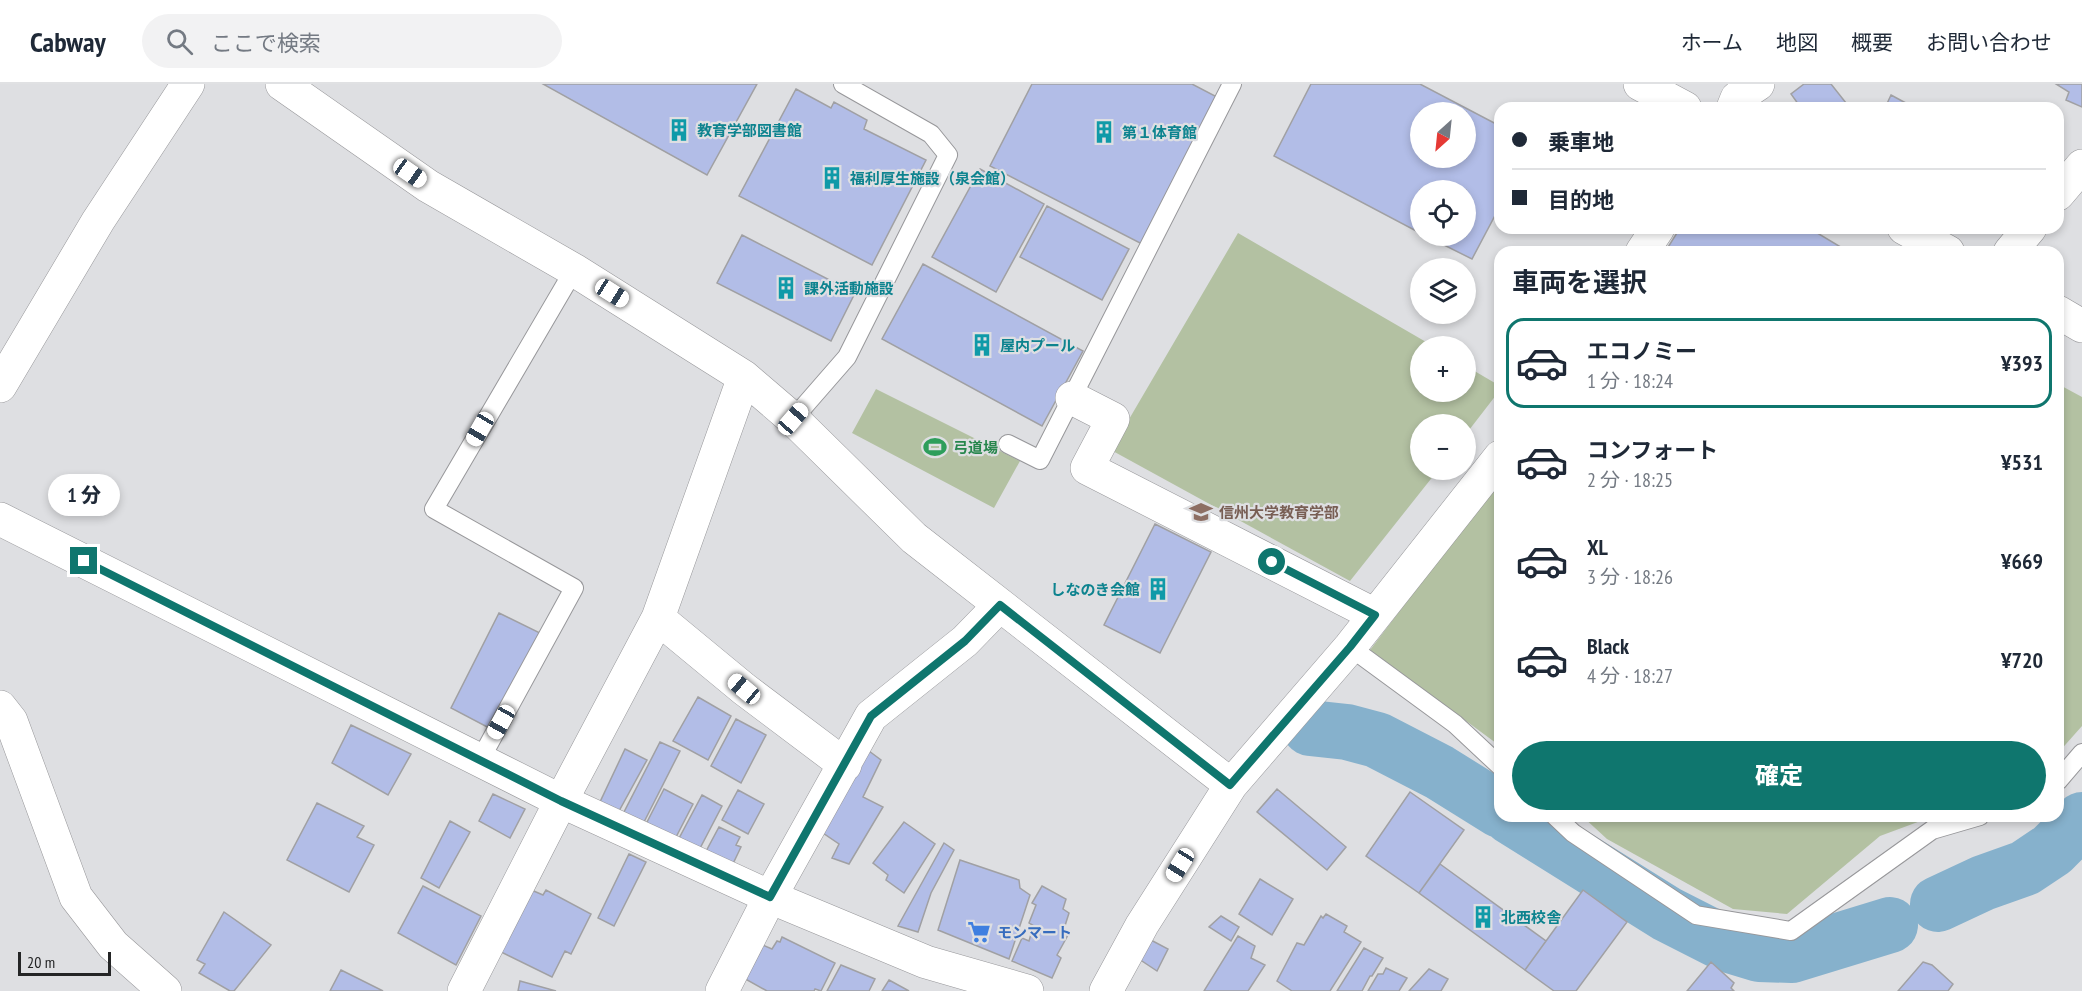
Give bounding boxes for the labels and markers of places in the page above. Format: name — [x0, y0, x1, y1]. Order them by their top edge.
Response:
building icon: 教育学部図書館 — [666, 117, 692, 143]
building icon: 第１体育館 — [1091, 119, 1117, 145]
place label: 教育学部図書館 — [697, 121, 802, 140]
place label: 第１体育館 — [1122, 123, 1197, 142]
building icon: 福利厚生施設（泉会館） — [819, 165, 845, 191]
place label: 福利厚生施設（泉会館） — [849, 169, 1015, 188]
building icon: 課外活動施設 — [773, 275, 799, 301]
place label: 課外活動施設 — [804, 279, 894, 298]
building icon: 屋内プール — [969, 332, 995, 358]
place label: 屋内プール — [1000, 336, 1075, 355]
sports icon: 弓道場 — [922, 434, 948, 460]
place label: 弓道場 — [953, 438, 998, 457]
school or university icon: 信州大学教育学部 — [1188, 499, 1214, 525]
place label: 信州大学教育学部 — [1219, 503, 1339, 522]
building icon: しなのき会館 — [1145, 576, 1171, 602]
place label: しなのき会館 — [1050, 580, 1140, 599]
building icon: 北西校舎 — [1470, 904, 1496, 930]
place label: 北西校舎 — [1501, 908, 1562, 927]
supermarket icon: モンマート — [966, 919, 992, 945]
place label: モンマート — [997, 923, 1072, 942]

